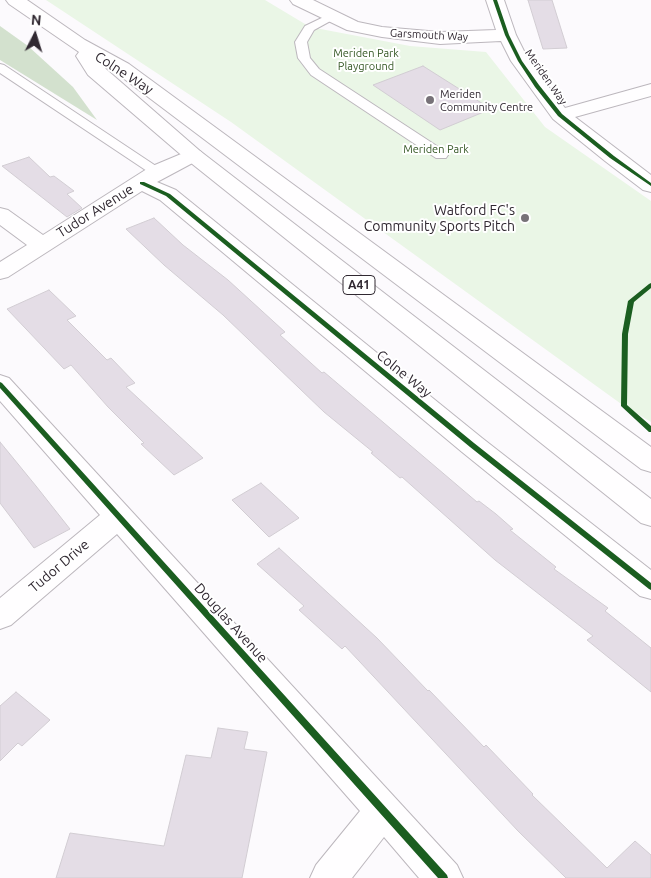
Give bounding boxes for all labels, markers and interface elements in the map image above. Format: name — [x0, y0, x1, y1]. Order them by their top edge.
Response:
north arrow — [10, 10, 60, 60]
text: N — [30, 12, 42, 28]
street label: Garsmouth Way — [390, 26, 468, 44]
park label: Meriden Park Playground — [333, 46, 399, 72]
street label: Meriden Way — [522, 47, 570, 107]
street label: Colne Way — [92, 48, 156, 98]
place label: Meriden Community Centre — [440, 87, 533, 113]
marker: Meriden Community Centre — [424, 94, 436, 106]
park label: Meriden Park — [403, 142, 469, 156]
street label: Tudor Avenue — [53, 181, 137, 241]
place label: Watford FC's Community Sports Pitch — [364, 202, 515, 234]
marker: Watford FC's Community Sports Pitch — [519, 212, 531, 224]
road number: A41 — [343, 276, 375, 294]
street label: Colne Way — [373, 347, 435, 401]
street label: Tudor Drive — [25, 536, 93, 596]
street label: Douglas Avenue — [191, 580, 271, 666]

